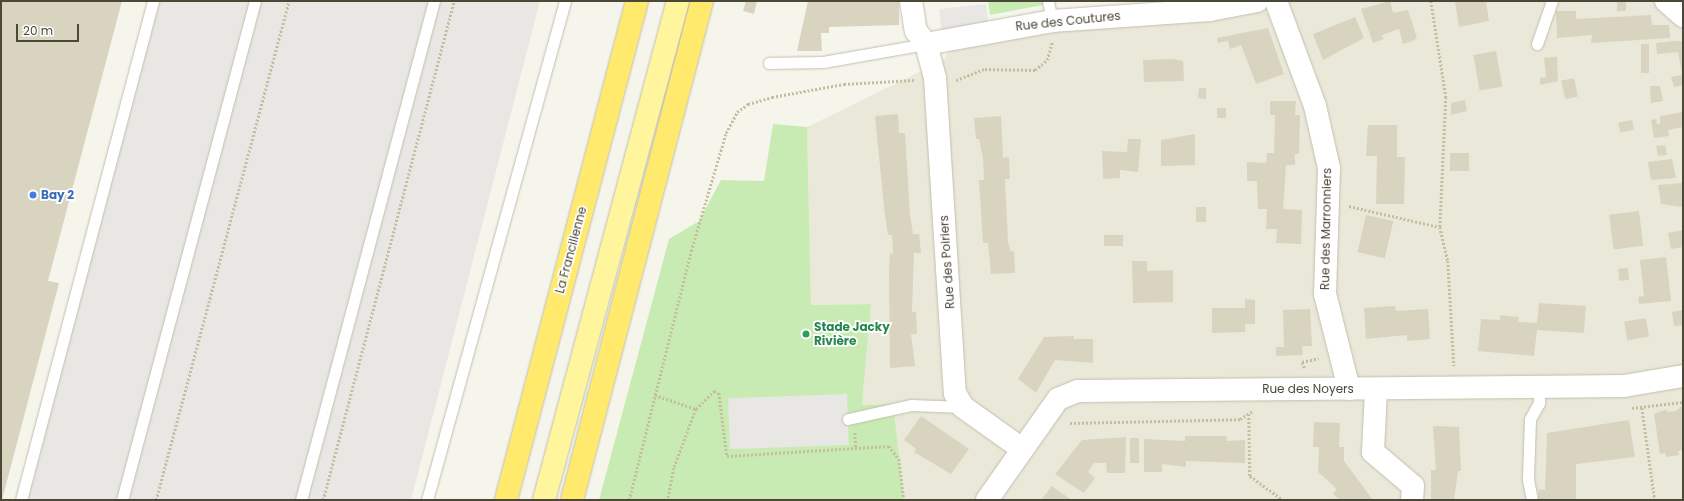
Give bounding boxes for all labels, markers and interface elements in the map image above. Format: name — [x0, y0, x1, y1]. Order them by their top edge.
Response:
street label: Rue des Coutures — [1015, 8, 1121, 34]
scale bar — [18, 16, 81, 42]
text: 20 m — [23, 22, 53, 39]
street label: Rue des Marronniers — [1318, 168, 1334, 290]
place label: Bay 2 — [41, 188, 74, 202]
marker: Bay 2 — [28, 190, 38, 200]
street label: La Francilienne — [553, 205, 589, 295]
street label: Rue des Poiriers — [937, 215, 957, 309]
place label: Stade Jacky Rivière — [814, 320, 890, 348]
marker: Stade Jacky Rivière — [801, 329, 811, 339]
street label: Rue des Noyers — [1262, 382, 1354, 396]

